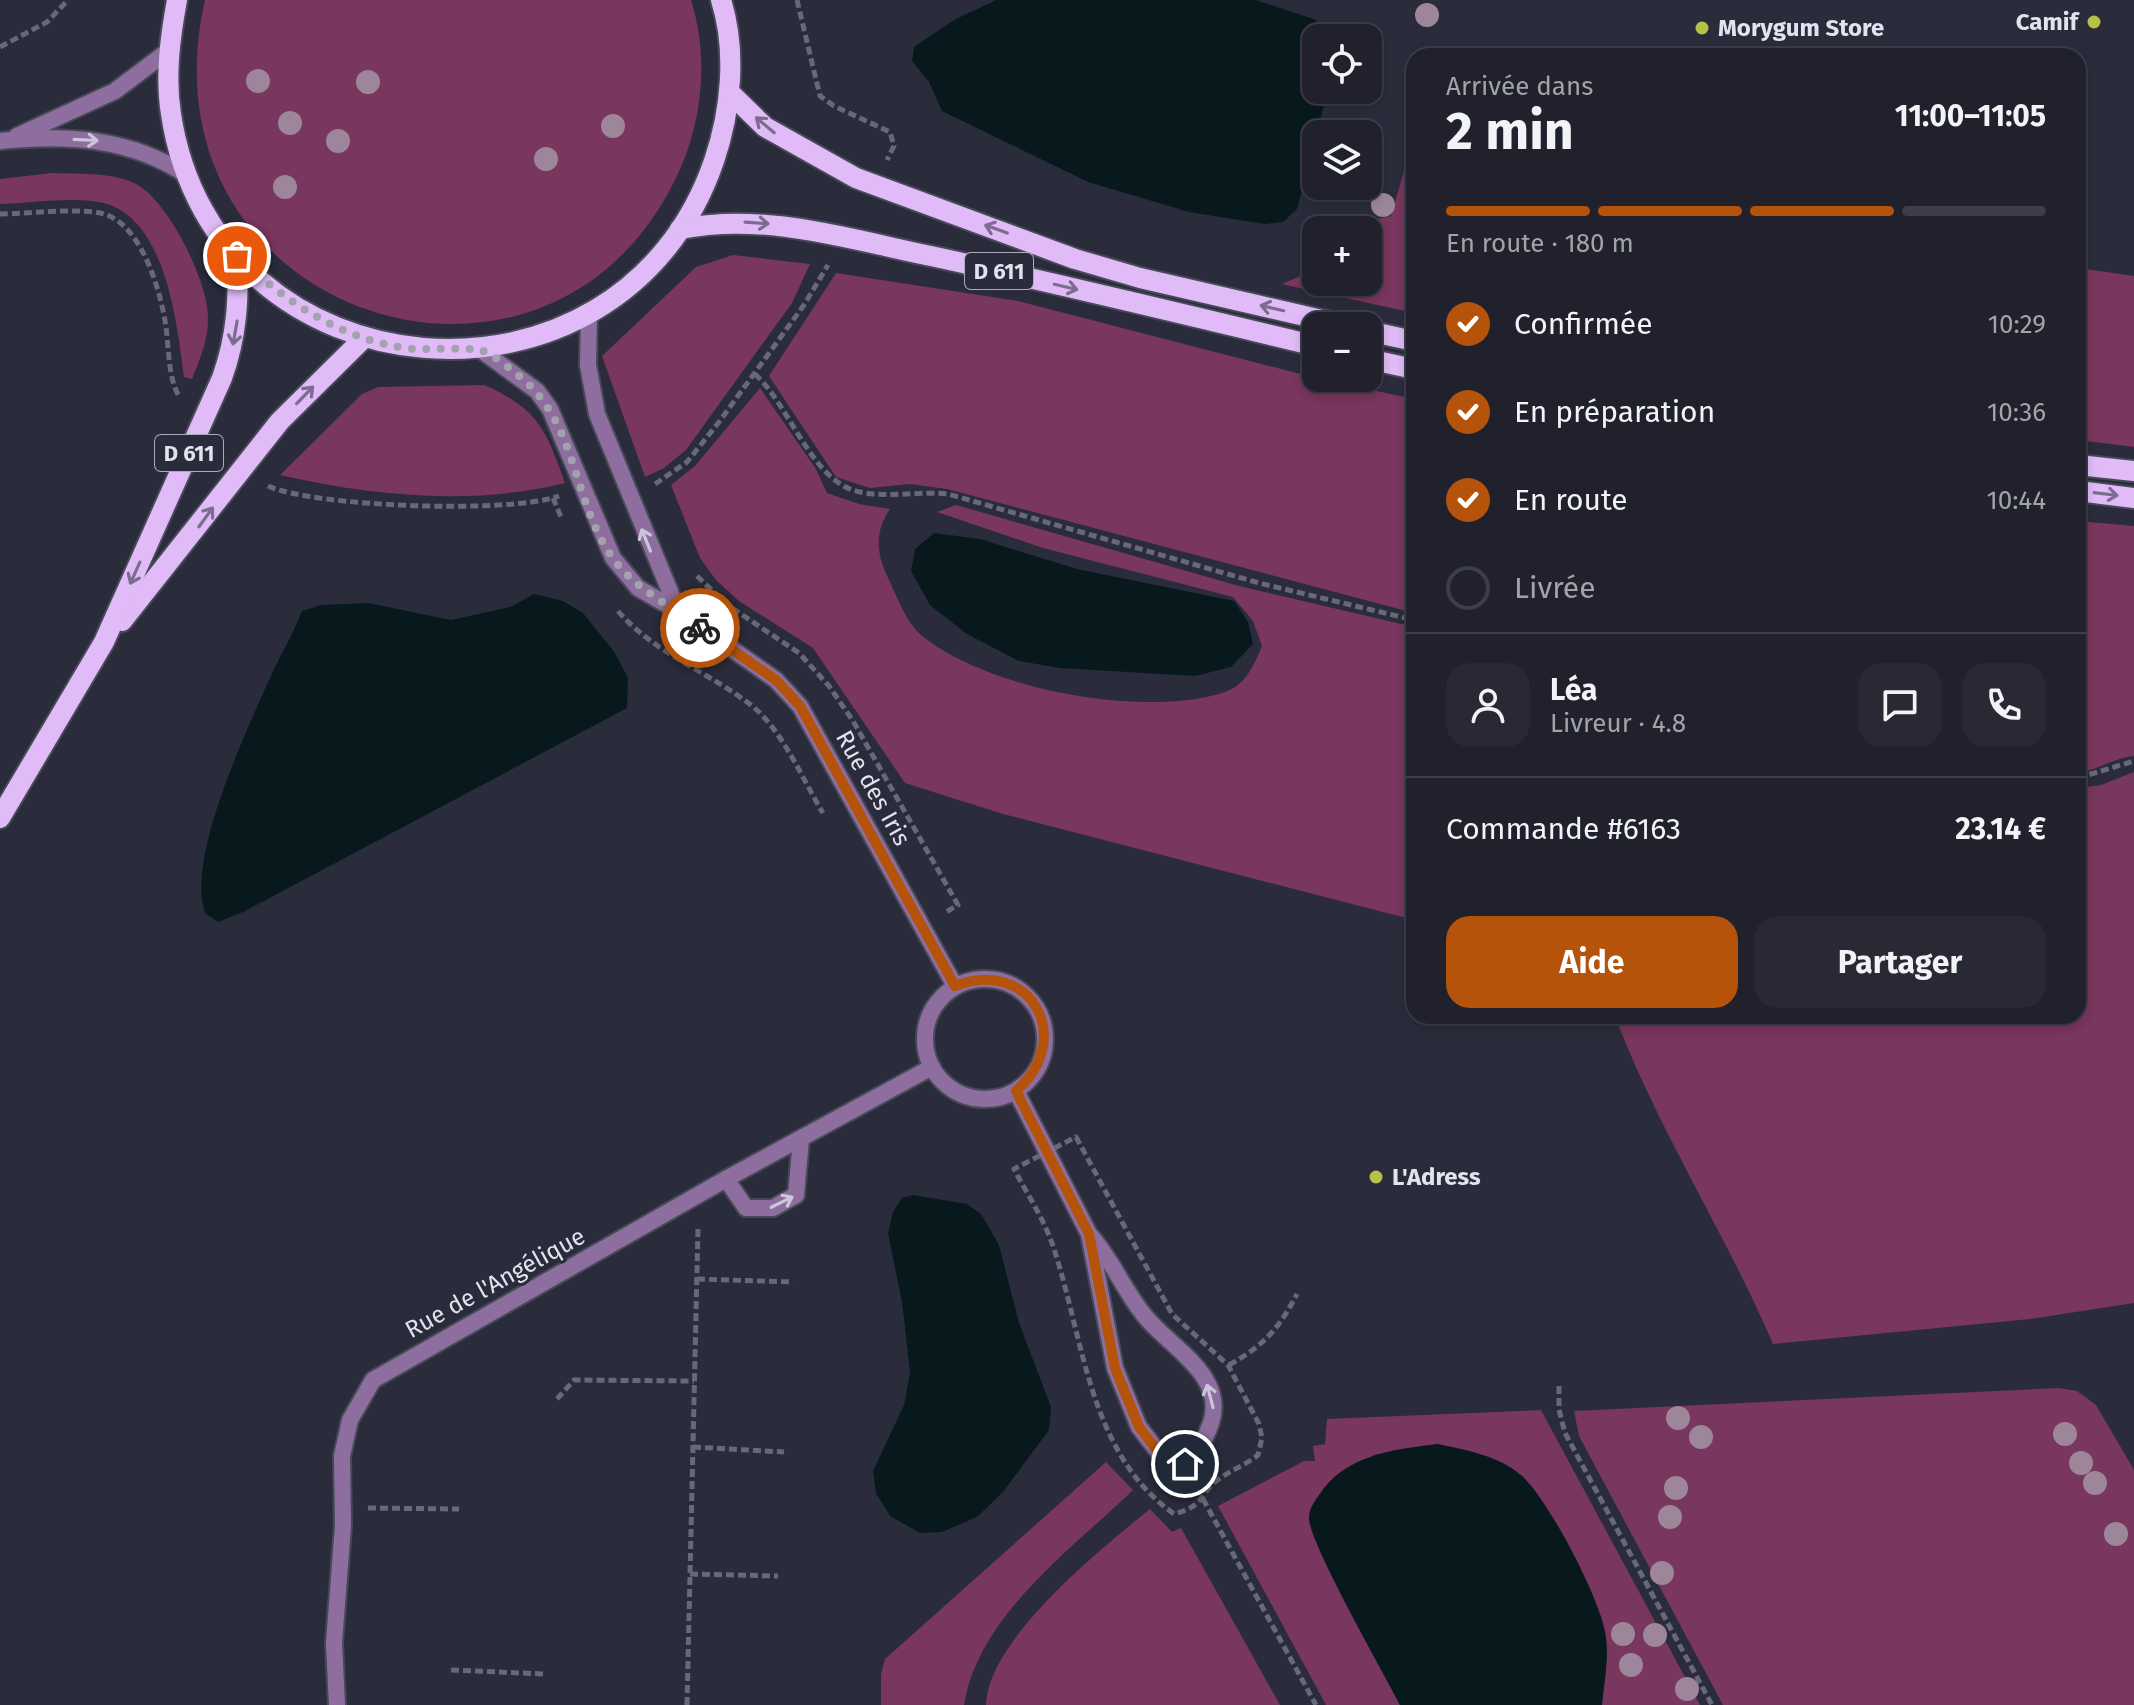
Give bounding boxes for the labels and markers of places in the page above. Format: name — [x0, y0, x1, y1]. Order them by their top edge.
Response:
place label: Camif — [2016, 8, 2080, 36]
marker: Camif — [2085, 13, 2103, 31]
place label: Morygum Store — [1718, 14, 1884, 42]
marker: Morygum Store — [1693, 19, 1711, 37]
pin — [203, 222, 271, 290]
place label: L'Adress — [1392, 1163, 1481, 1191]
marker: L'Adress — [1367, 1168, 1385, 1186]
pin — [1151, 1430, 1219, 1498]

